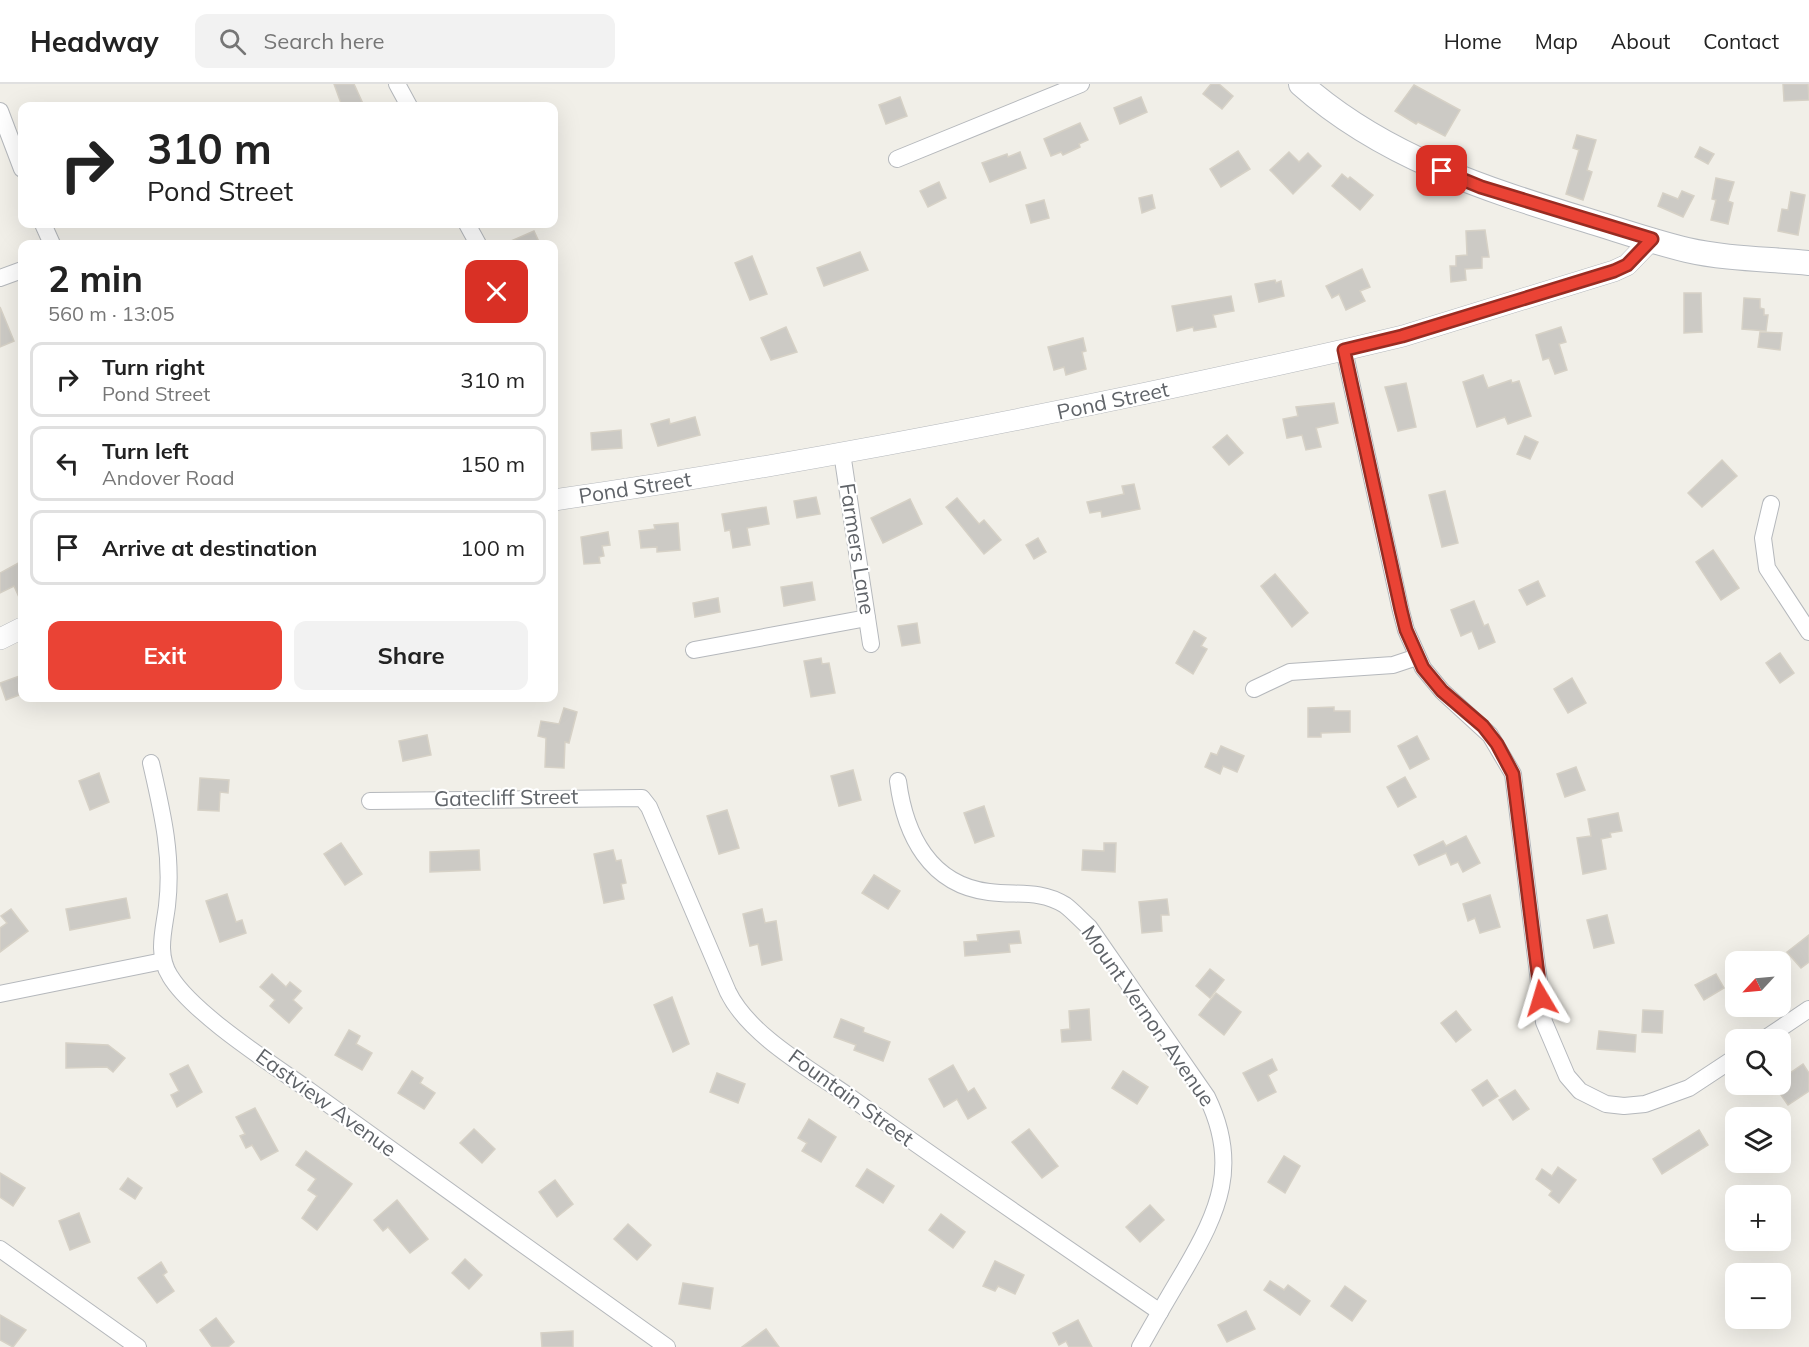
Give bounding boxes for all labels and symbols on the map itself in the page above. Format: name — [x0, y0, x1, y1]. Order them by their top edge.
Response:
pin — [1416, 145, 1467, 196]
street label: Pond Street — [1055, 375, 1171, 425]
street label: Pond Street — [577, 465, 693, 509]
street label: Farmers Lane — [835, 481, 881, 616]
street label: Gatecliff Street — [434, 783, 578, 811]
street label: Mount Vernon Avenue — [1077, 920, 1221, 1111]
north arrow — [1725, 951, 1791, 1017]
position arrow — [1509, 966, 1573, 1030]
street label: Eastview Avenue — [251, 1043, 402, 1162]
street label: Fountain Street — [784, 1043, 919, 1151]

